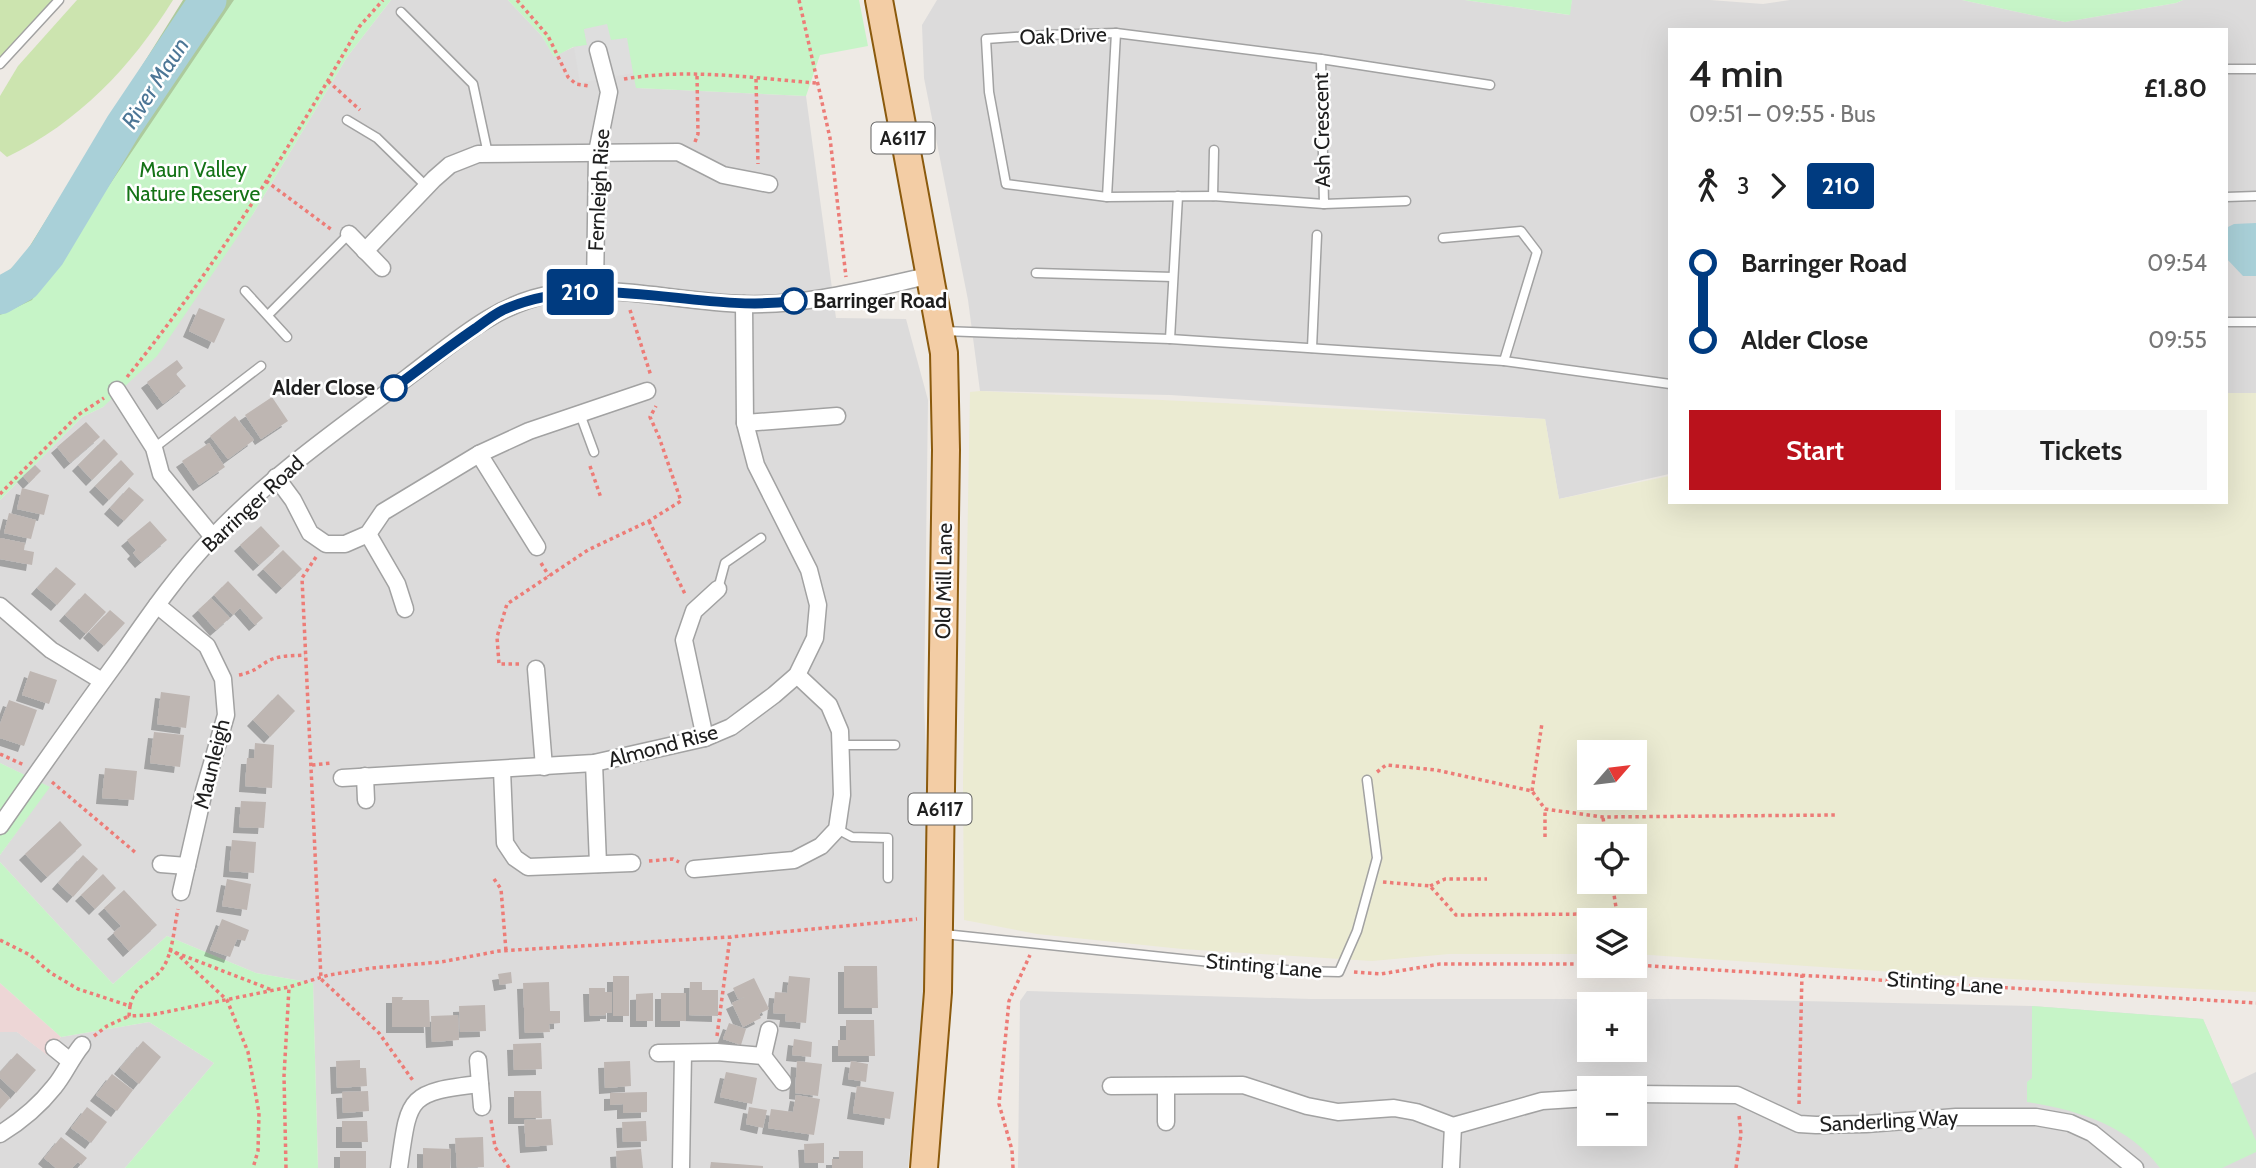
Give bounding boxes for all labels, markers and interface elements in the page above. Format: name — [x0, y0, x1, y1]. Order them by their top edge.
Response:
street label: Oak Drive — [1019, 21, 1107, 50]
water label: River Maun — [115, 32, 195, 134]
text: 4 min — [1689, 50, 1784, 97]
street label: Ash Crescent — [1308, 72, 1335, 188]
text: £1.80 — [2144, 72, 2207, 104]
text: 09:51 – 09:55 · Bus — [1689, 100, 1876, 128]
road number: A6117 — [872, 122, 934, 154]
street label: Fernleigh Rise — [583, 128, 614, 252]
park label: Maun Valley Nature Reserve — [126, 157, 260, 206]
icon: walk — [1689, 167, 1727, 205]
icon: forward — [1759, 167, 1797, 205]
text: 210 — [1821, 171, 1860, 200]
text: 3 — [1737, 172, 1749, 200]
text: Barringer Road — [1741, 247, 1907, 279]
text: 09:54 — [2147, 249, 2207, 277]
line badge: 210 — [540, 269, 620, 315]
text: 210 — [561, 277, 599, 306]
marker: Barringer Road — [781, 288, 807, 314]
place label: Barringer Road — [813, 288, 947, 313]
text: Alder Close — [1741, 324, 1868, 356]
text: 09:55 — [2148, 326, 2207, 354]
place label: Alder Close — [272, 375, 375, 400]
marker: Alder Close — [381, 375, 407, 401]
button: Start — [1689, 410, 1941, 490]
button: Tickets — [1955, 410, 2207, 490]
street label: Barringer Road — [197, 450, 309, 557]
street label: Old Mill Lane — [930, 522, 957, 639]
street label: Maunleigh — [188, 716, 235, 811]
street label: Almond Rise — [605, 719, 721, 772]
north arrow — [1577, 740, 1647, 810]
map controls — [1577, 740, 1647, 1146]
road number: A6117 — [908, 794, 972, 824]
button: locate — [1577, 824, 1647, 894]
button: layers — [1577, 908, 1647, 978]
street label: Stinting Lane — [1205, 948, 1323, 983]
street label: Stinting Lane — [1886, 966, 2004, 999]
button: + — [1577, 992, 1647, 1062]
button: − — [1577, 1076, 1647, 1146]
street label: Sanderling Way — [1819, 1104, 1959, 1137]

